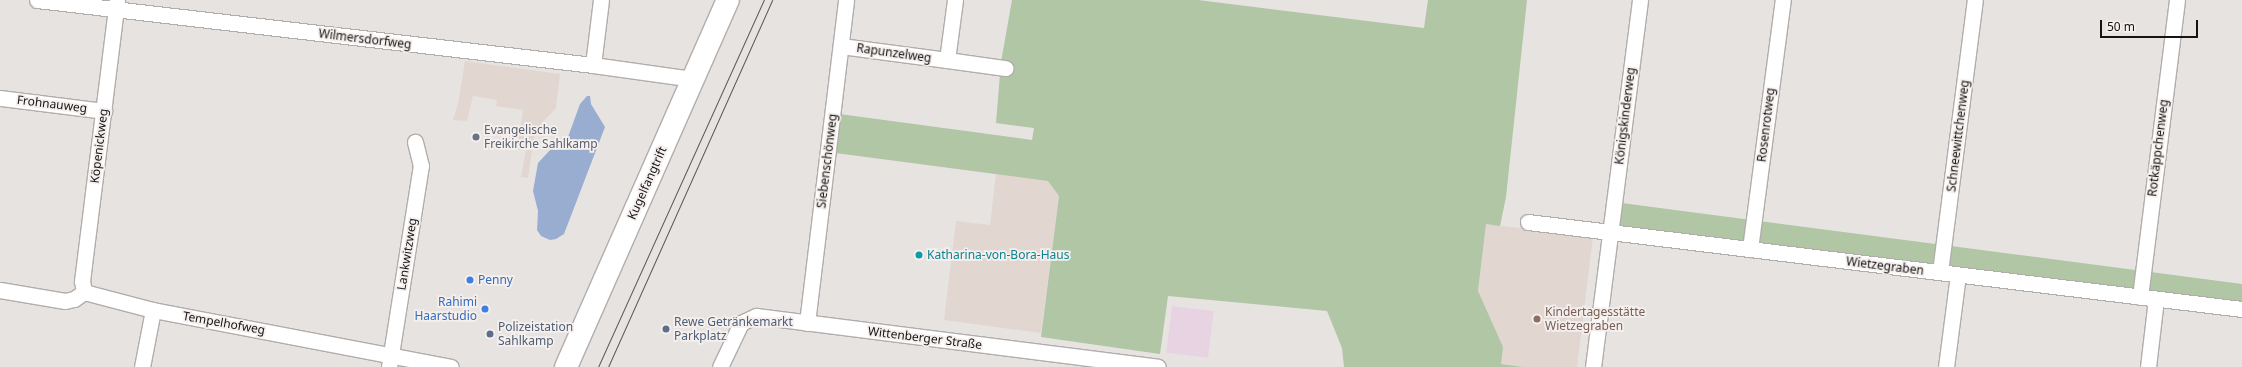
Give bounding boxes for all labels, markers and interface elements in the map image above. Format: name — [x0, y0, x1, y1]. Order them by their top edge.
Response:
scale bar — [2102, 12, 2200, 38]
text: 50 m — [2107, 18, 2135, 35]
street label: Wilmersdorfweg — [318, 26, 412, 52]
street label: Rapunzelweg — [856, 41, 932, 65]
street label: Königskinderweg — [1612, 67, 1638, 165]
street label: Schneewittchenweg — [1944, 79, 1972, 193]
street label: Rosenrotweg — [1754, 87, 1778, 163]
street label: Frohnauweg — [16, 93, 88, 115]
street label: Rotkäppchenweg — [2145, 99, 2171, 197]
street label: Köpenickweg — [87, 108, 111, 184]
street label: Siebenschönweg — [814, 113, 840, 209]
place label: Evangelische Freikirche Sahlkamp — [484, 123, 598, 151]
marker: Evangelische Freikirche Sahlkamp — [471, 132, 481, 142]
street label: Kugelfangtrift — [624, 144, 670, 222]
street label: Lankwitzweg — [394, 217, 420, 291]
place label: Katharina-von-Bora-Haus — [927, 248, 1069, 262]
marker: Katharina-von-Bora-Haus — [914, 250, 924, 260]
street label: Wietzegraben — [1845, 254, 1925, 278]
place label: Penny — [478, 273, 513, 287]
marker: Penny — [465, 275, 475, 285]
place label: Rahimi Haarstudio — [414, 295, 477, 323]
marker: Rahimi Haarstudio — [480, 304, 490, 314]
place label: Kindertagesstätte Wietzegraben — [1545, 305, 1645, 333]
street label: Tempelhofweg — [182, 309, 266, 337]
marker: Kindertagesstätte Wietzegraben — [1532, 314, 1542, 324]
place label: Rewe Getränkemarkt Parkplatz — [674, 315, 793, 343]
place label: Polizeistation Sahlkamp — [498, 320, 573, 348]
marker: Rewe Getränkemarkt Parkplatz — [661, 324, 671, 334]
street label: Wittenberger Straße — [867, 324, 983, 352]
marker: Polizeistation Sahlkamp — [485, 329, 495, 339]

